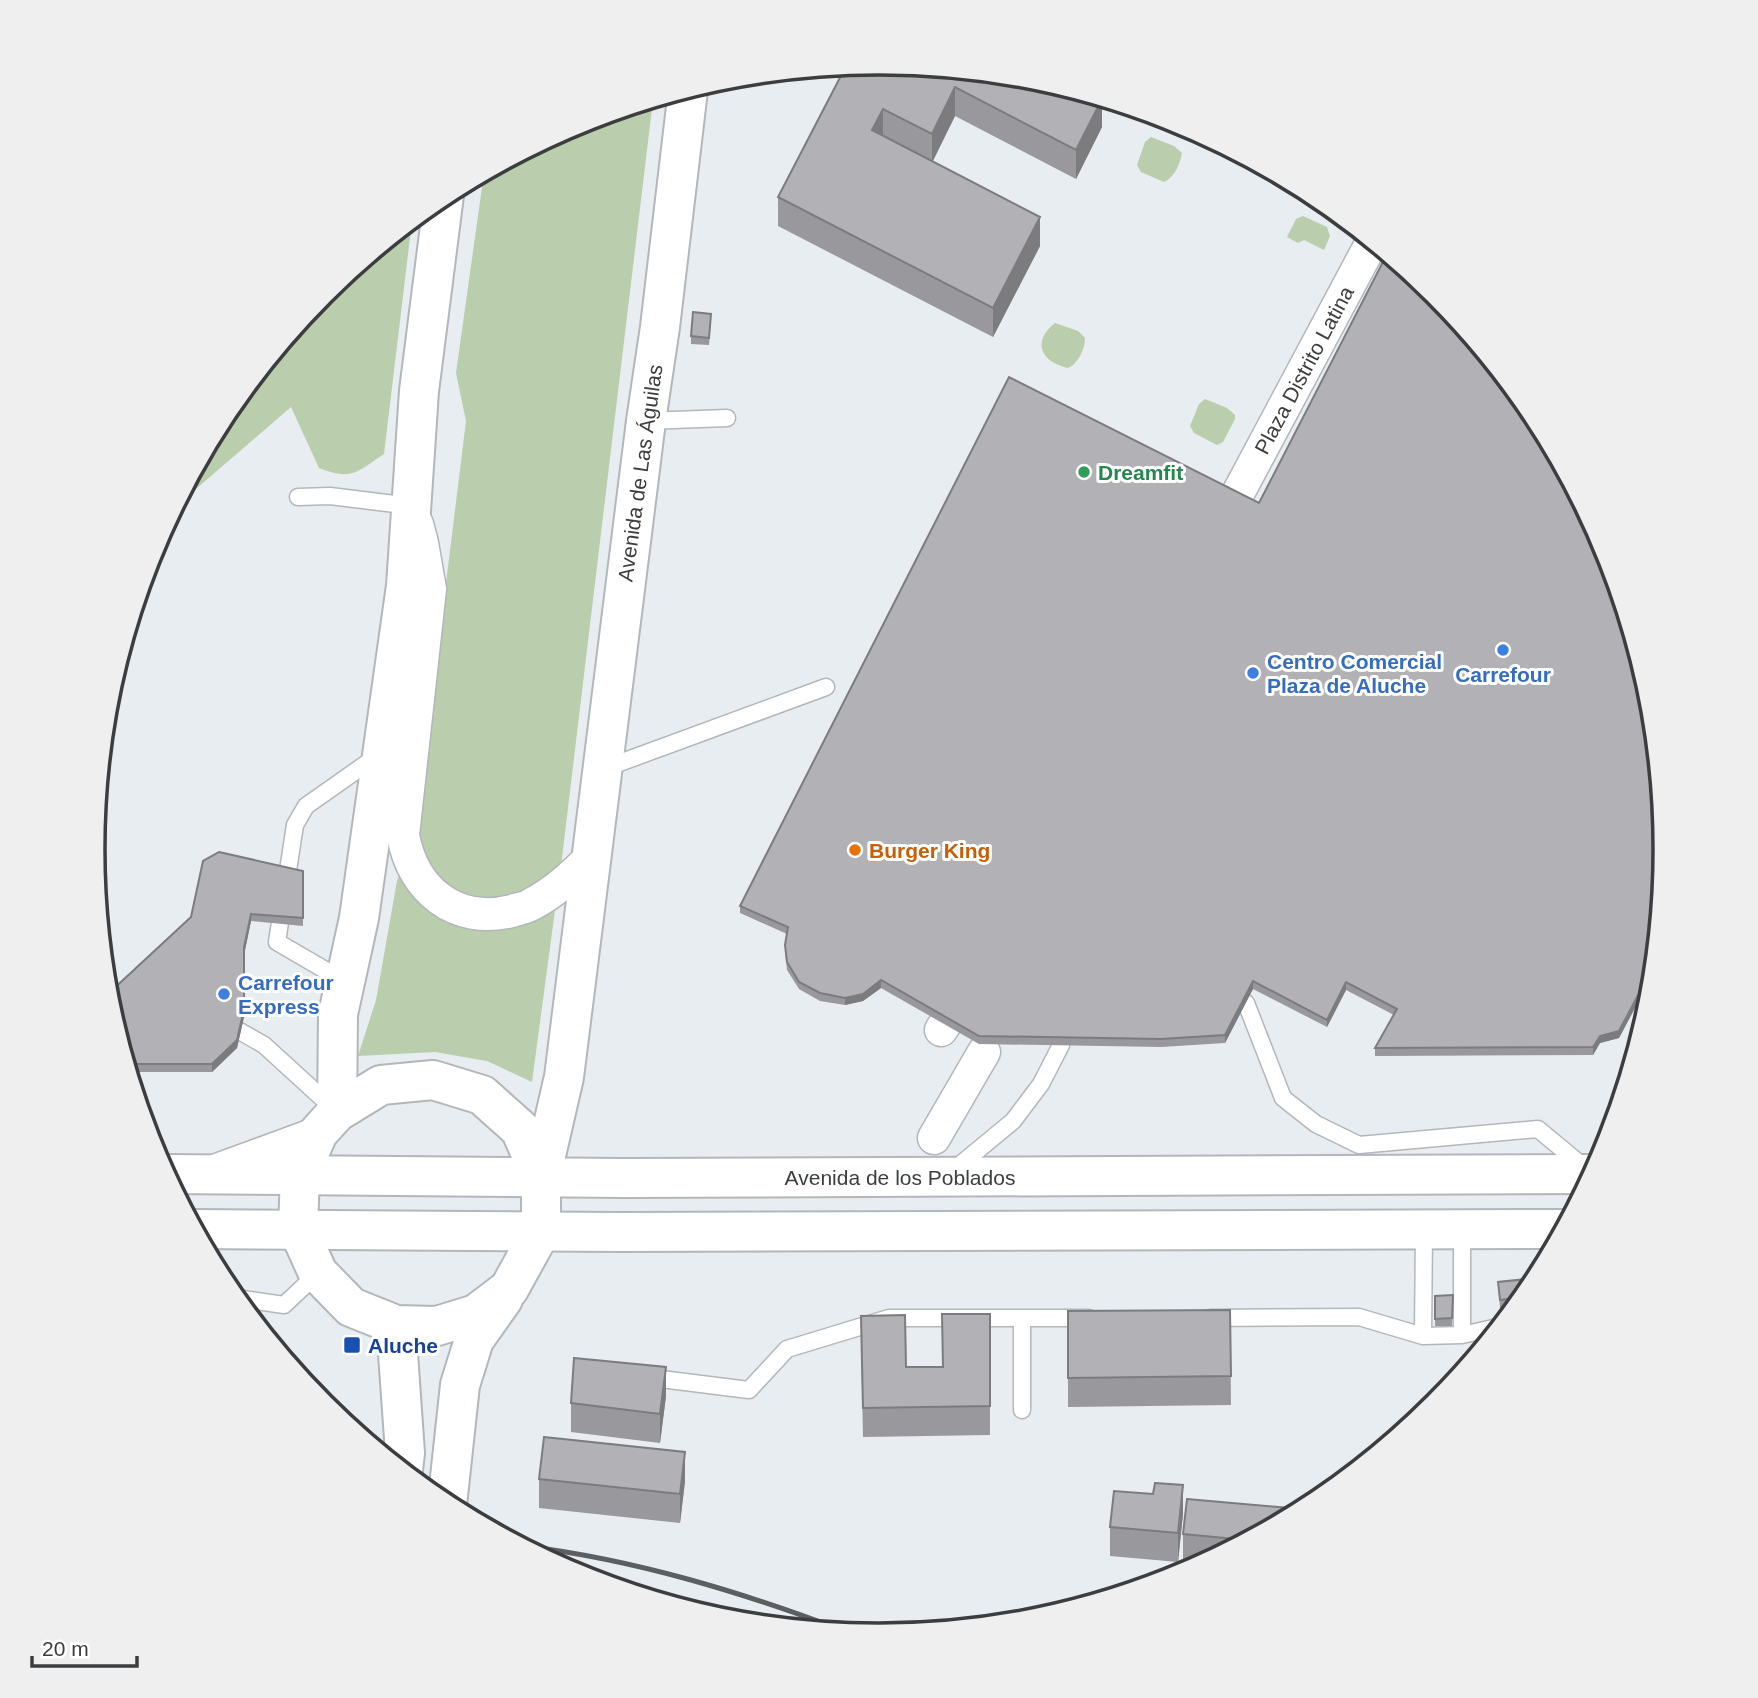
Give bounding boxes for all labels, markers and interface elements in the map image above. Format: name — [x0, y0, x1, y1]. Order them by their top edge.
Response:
street label: Plaza Distrito Latina — [1250, 282, 1358, 458]
street label: Avenida de Las Águilas — [613, 363, 667, 583]
place label: Dreamfit — [1098, 461, 1183, 484]
marker: Dreamfit — [1076, 464, 1092, 480]
marker: Carrefour — [1495, 642, 1511, 658]
place label: Centro Comercial Plaza de Aluche — [1267, 650, 1442, 697]
place label: Carrefour — [1455, 663, 1551, 686]
marker: Centro Comercial Plaza de Aluche — [1245, 665, 1261, 681]
place label: Burger King — [869, 839, 990, 862]
marker: Burger King — [847, 842, 863, 858]
place label: Carrefour Express — [238, 971, 334, 1018]
marker: Carrefour Express — [216, 986, 232, 1002]
street label: Avenida de los Poblados — [785, 1166, 1015, 1189]
place label: Aluche — [368, 1334, 438, 1357]
marker: Aluche — [342, 1335, 362, 1355]
scale bar — [32, 1624, 136, 1668]
text: 20 m — [42, 1637, 89, 1660]

